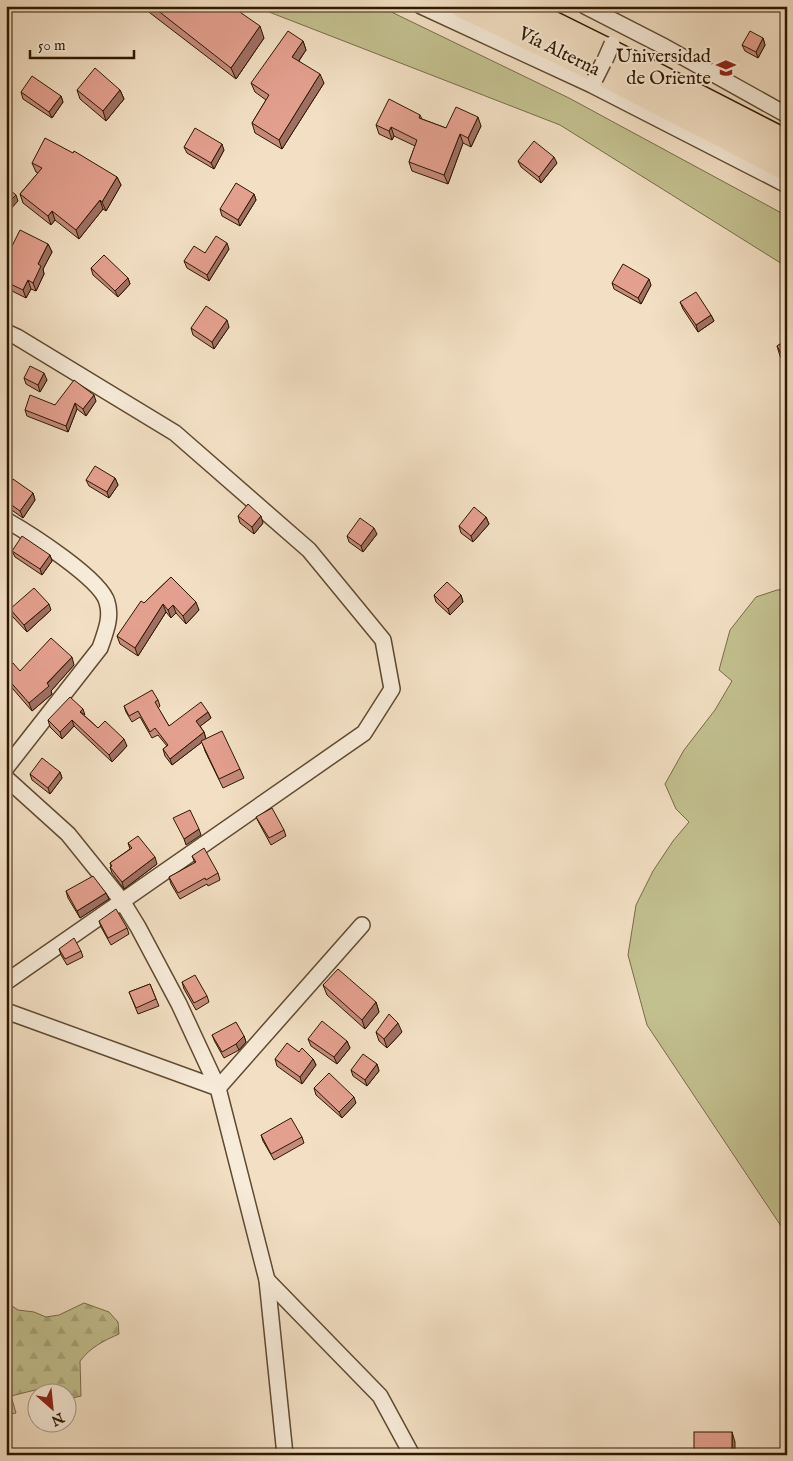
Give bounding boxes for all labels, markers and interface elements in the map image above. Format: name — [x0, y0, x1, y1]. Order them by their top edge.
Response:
street label: Vía Alterna — [513, 21, 605, 82]
scale bar — [30, 28, 134, 60]
text: 50 m — [38, 36, 66, 55]
place label: Universidad de Oriente — [616, 45, 712, 91]
school or university icon: Universidad de Oriente — [715, 57, 737, 79]
north arrow — [28, 1384, 78, 1434]
text: N — [48, 1407, 68, 1429]

